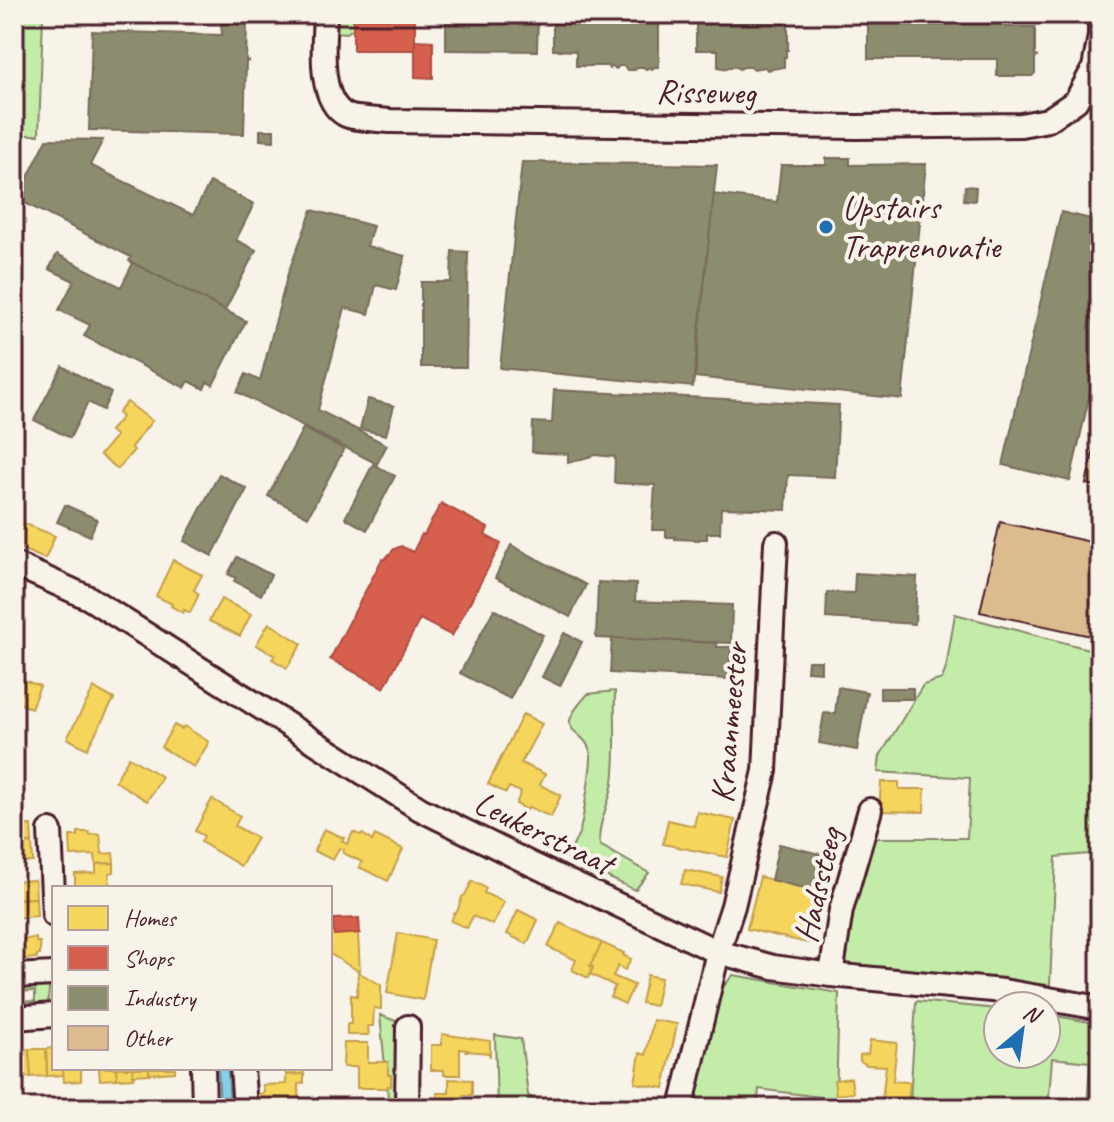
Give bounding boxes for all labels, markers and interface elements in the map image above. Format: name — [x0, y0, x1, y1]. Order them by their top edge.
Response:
street label: Risseweg — [656, 69, 758, 114]
place label: Upstairs Traprenovatie — [842, 186, 1002, 268]
marker: Upstairs Traprenovatie — [817, 218, 835, 236]
street label: Kraanmeester — [700, 639, 757, 805]
street label: Leukerstraat — [468, 781, 624, 886]
street label: Hadssteeg — [783, 821, 852, 946]
legend — [52, 886, 332, 1070]
text: Homes — [124, 903, 177, 933]
text: Shops — [124, 943, 175, 973]
text: Industry — [124, 983, 197, 1013]
north arrow — [982, 990, 1062, 1070]
text: N — [1018, 998, 1047, 1031]
text: Other — [124, 1023, 174, 1053]

